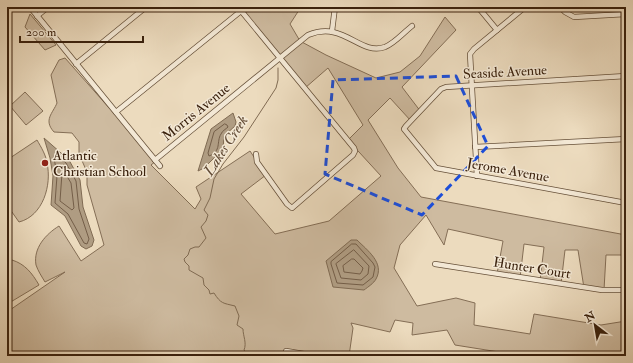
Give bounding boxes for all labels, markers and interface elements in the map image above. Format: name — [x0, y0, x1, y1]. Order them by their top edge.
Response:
scale bar — [20, 18, 143, 44]
text: 200 m — [26, 25, 57, 40]
street label: Seaside Avenue — [463, 61, 548, 83]
street label: Morris Avenue — [159, 79, 233, 145]
water label: Lakes Creek — [199, 112, 253, 181]
place label: Atlantic Christian School — [52, 147, 147, 180]
street label: Jerome Avenue — [465, 154, 551, 186]
marker: Atlantic Christian School — [40, 158, 50, 168]
street label: Hunter Court — [492, 253, 572, 283]
north arrow — [575, 305, 615, 345]
text: N — [582, 308, 599, 325]

